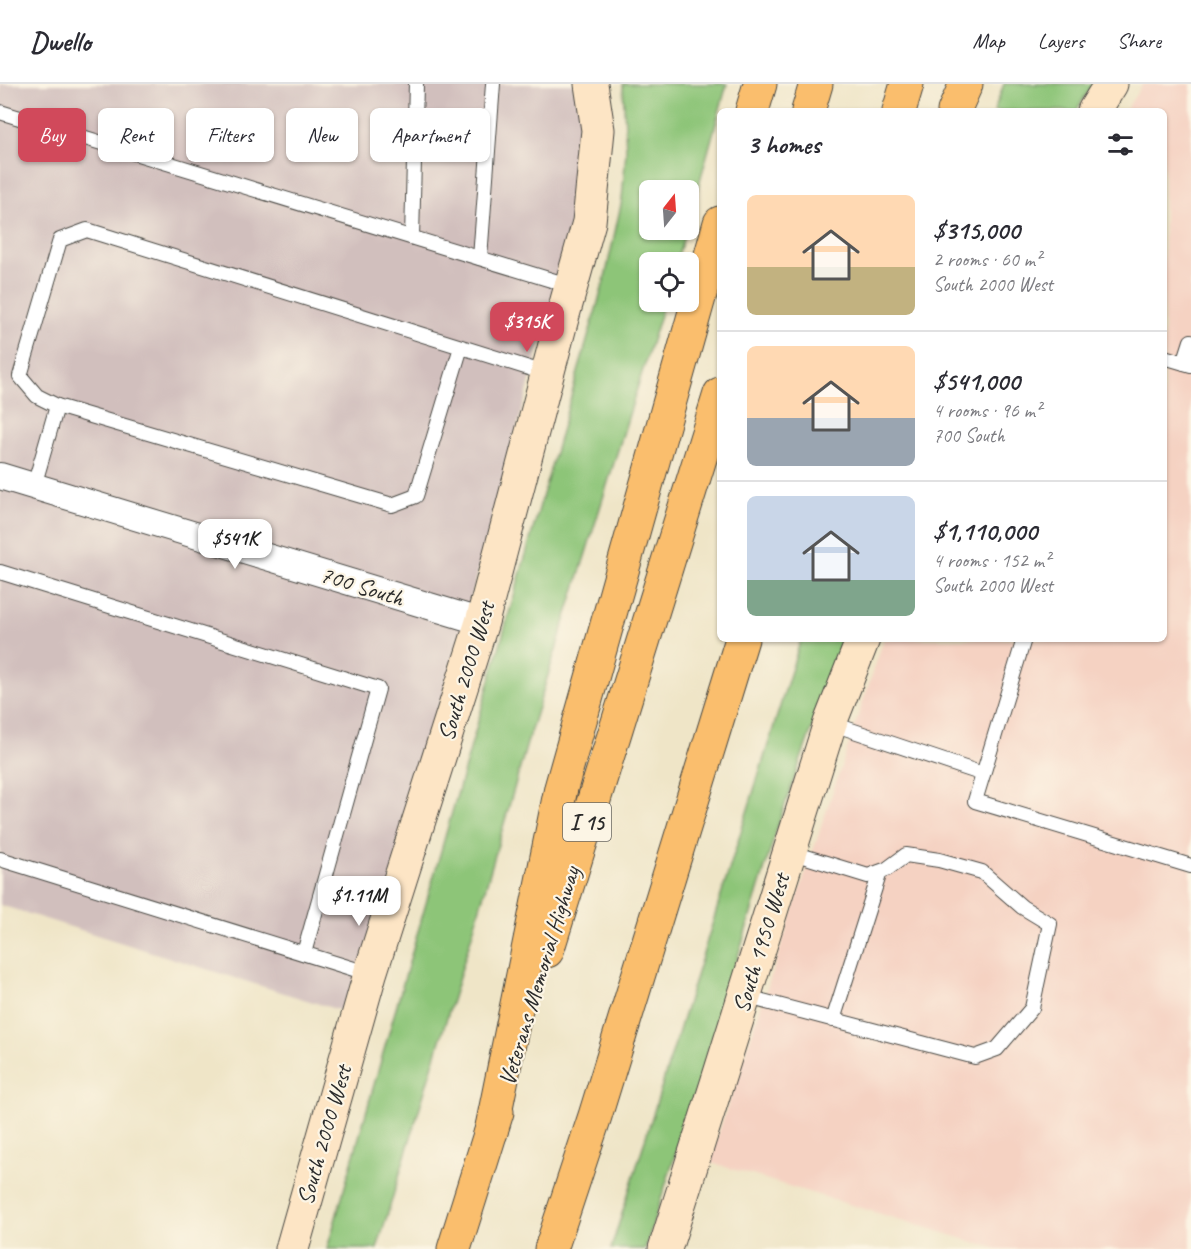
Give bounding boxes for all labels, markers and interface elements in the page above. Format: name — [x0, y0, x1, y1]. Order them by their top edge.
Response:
text: Dwello — [30, 24, 91, 59]
text: Map — [972, 28, 1005, 54]
text: Layers — [1038, 28, 1084, 54]
text: Share — [1117, 28, 1161, 54]
chip: Buy — [18, 108, 86, 162]
chip: Rent — [98, 108, 174, 162]
chip: Filters — [186, 108, 274, 162]
chip: New — [286, 108, 358, 162]
chip: Apartment — [370, 108, 490, 162]
text: 3 homes — [747, 128, 820, 161]
icon: filters — [1104, 128, 1137, 161]
north arrow — [639, 180, 699, 240]
map controls — [639, 180, 699, 312]
text: $315,000 — [933, 214, 1020, 247]
icon: home — [795, 219, 867, 291]
text: 2 rooms · 60 m² — [933, 247, 1041, 272]
button: locate — [639, 252, 699, 312]
text: South 2000 West — [933, 272, 1053, 297]
pin: $315K — [485, 302, 569, 353]
text: $315K — [504, 309, 550, 334]
text: $541,000 — [933, 365, 1020, 398]
icon: home — [795, 370, 867, 442]
text: 4 rooms · 96 m² — [933, 398, 1041, 423]
text: 700 South — [933, 423, 1005, 448]
text: $1,110,000 — [933, 515, 1037, 548]
pin: $541K — [193, 519, 277, 570]
icon: home — [795, 520, 867, 592]
text: $541K — [212, 526, 258, 551]
text: 4 rooms · 152 m² — [933, 548, 1050, 573]
street label: 700 South — [317, 559, 408, 613]
text: South 2000 West — [933, 573, 1053, 598]
street label: South 2000 West — [431, 596, 502, 744]
road number: I 15 — [563, 803, 611, 841]
street label: Veterans Memorial Highway — [491, 861, 587, 1089]
street label: South 1950 West — [726, 868, 797, 1016]
pin: $1.11M — [310, 876, 408, 927]
text: $1.11M — [332, 883, 386, 908]
street label: South 2000 West — [290, 1060, 359, 1208]

